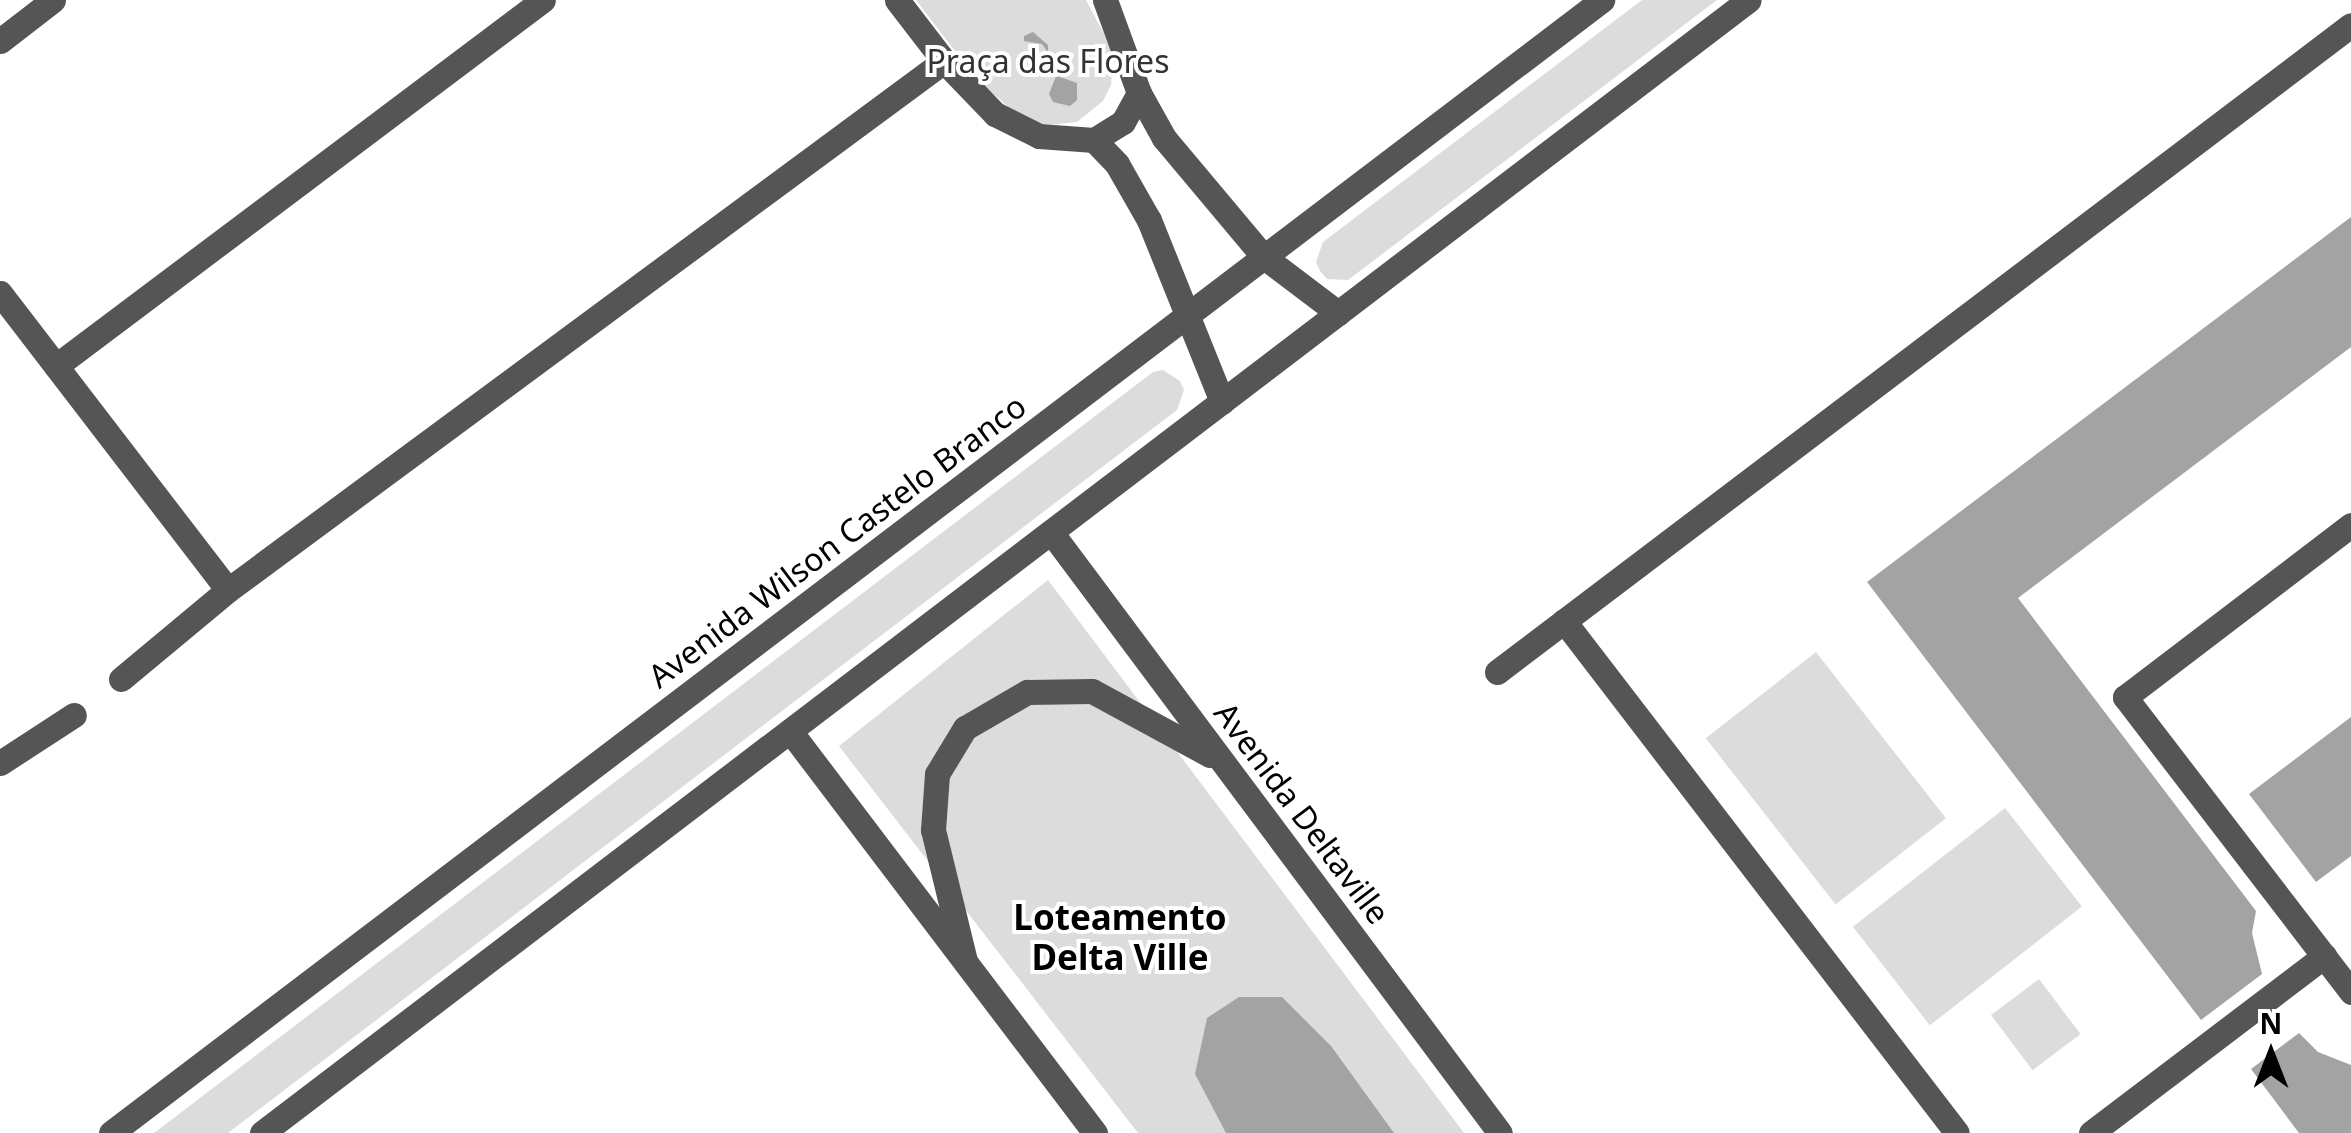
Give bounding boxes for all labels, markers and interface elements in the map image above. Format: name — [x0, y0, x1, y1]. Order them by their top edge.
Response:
park label: Praça das Flores — [927, 42, 1169, 80]
street label: Avenida Wilson Castelo Branco — [641, 386, 1033, 696]
street label: Avenida Deltaville — [1206, 695, 1398, 931]
district label: Loteamento Delta Ville — [1013, 896, 1227, 978]
north arrow — [2221, 1003, 2321, 1103]
text: N — [2260, 1004, 2282, 1042]

